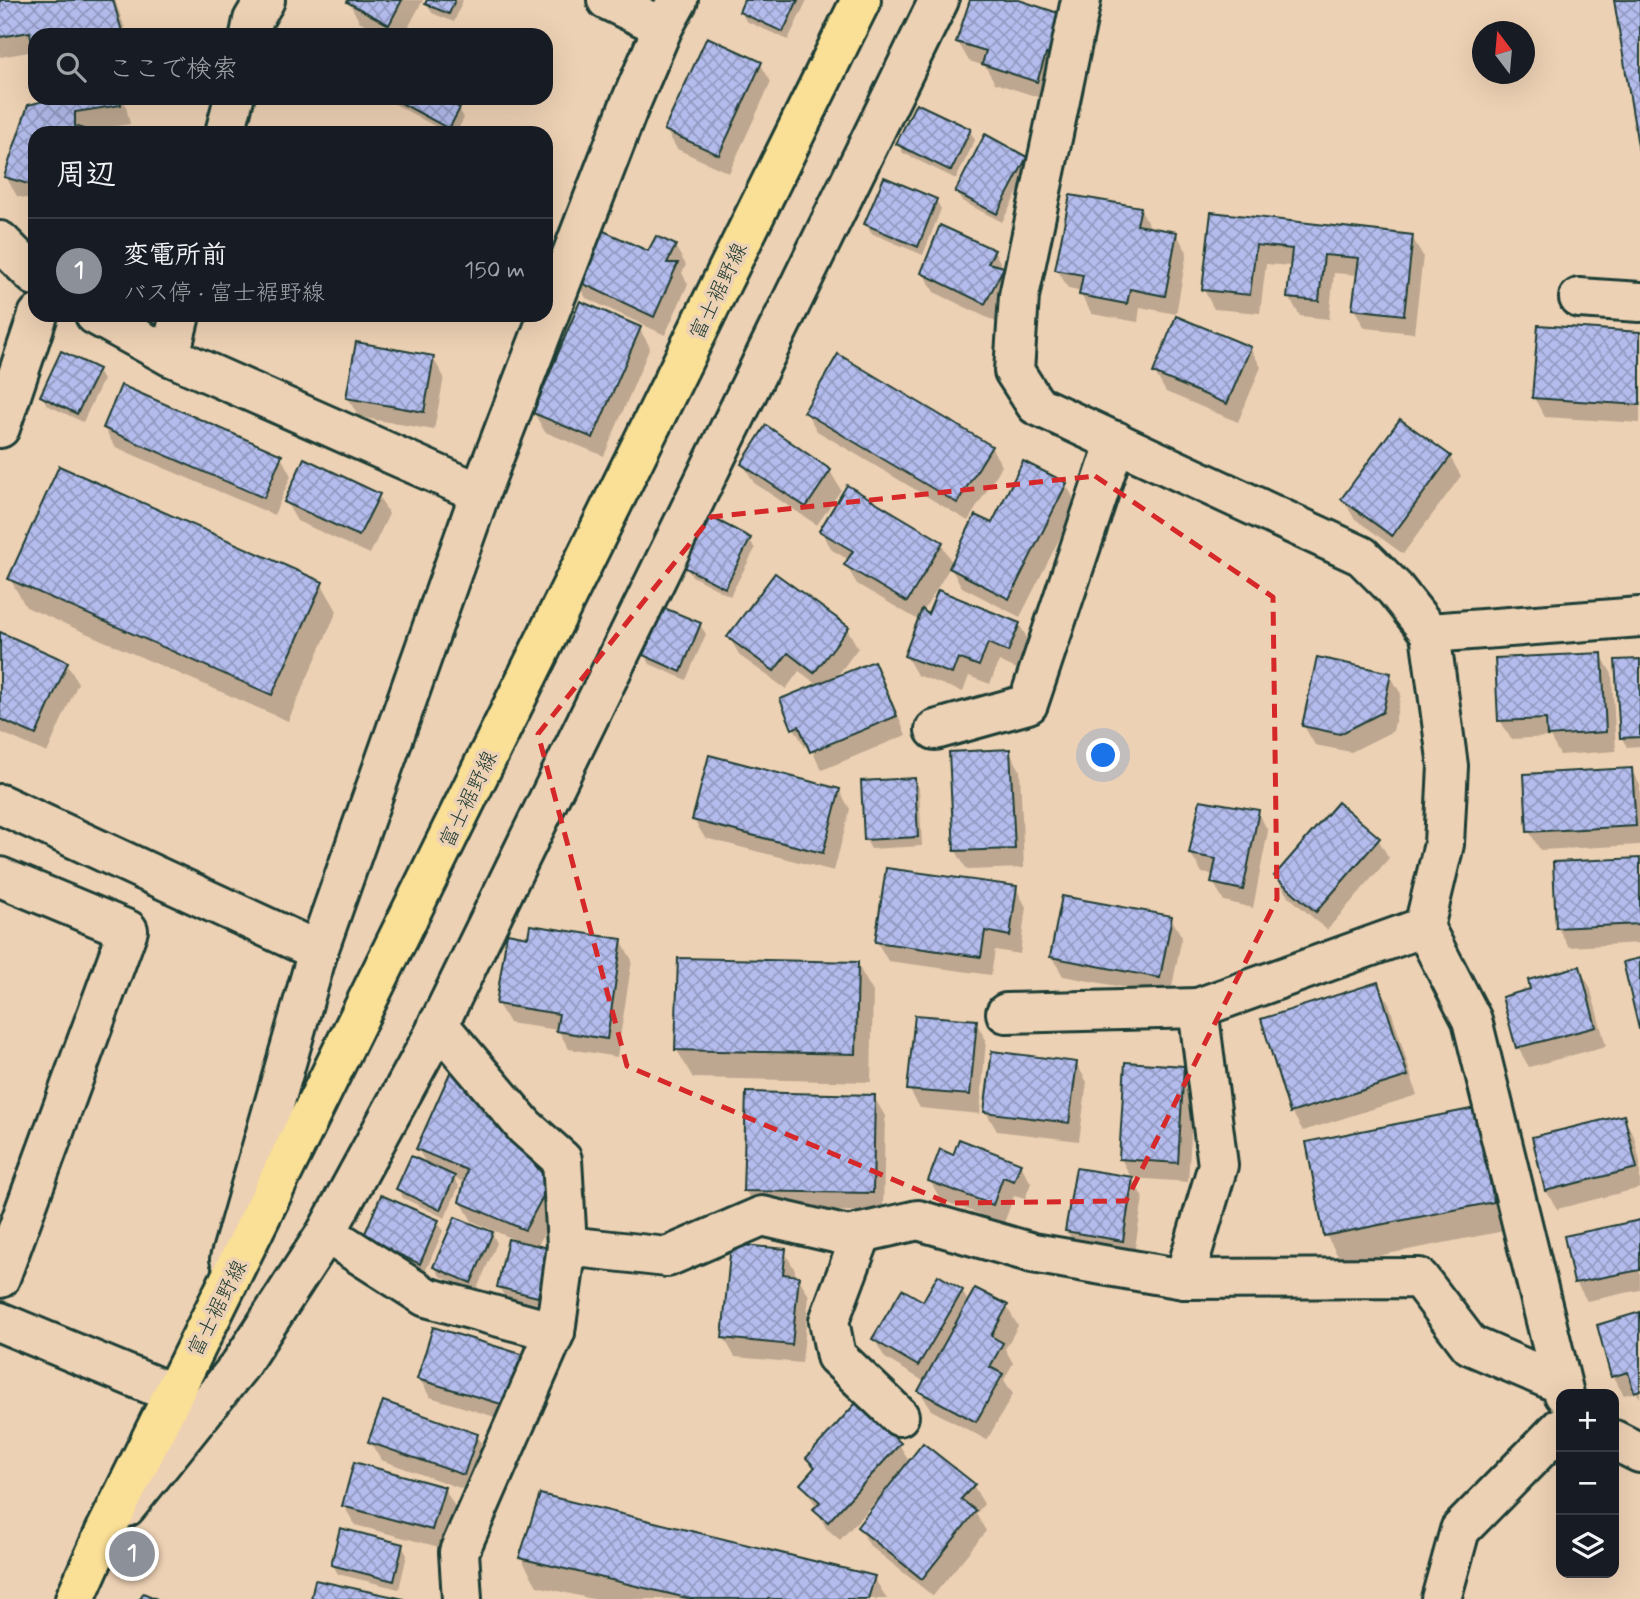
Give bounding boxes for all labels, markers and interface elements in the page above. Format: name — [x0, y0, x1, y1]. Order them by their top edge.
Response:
north arrow — [1472, 21, 1535, 84]
search box — [28, 28, 553, 105]
icon: search — [52, 48, 90, 86]
text: ここで検索 — [108, 53, 238, 87]
text: 周辺 — [56, 156, 116, 195]
street label: 富士裾野線 — [683, 238, 754, 345]
text: 変電所前 — [123, 239, 227, 273]
text: 1 — [74, 256, 84, 286]
text: 150 m — [464, 256, 525, 286]
text: バス停 · 富士裾野線 — [123, 279, 325, 309]
your location — [1086, 738, 1120, 772]
street label: 富士裾野線 — [433, 746, 504, 853]
street label: 富士裾野線 — [182, 1255, 254, 1362]
map controls — [1556, 1389, 1619, 1578]
button: + — [1556, 1389, 1619, 1452]
button: − — [1556, 1452, 1619, 1515]
button: layers — [1556, 1515, 1619, 1578]
pin: 1 — [109, 1528, 155, 1580]

